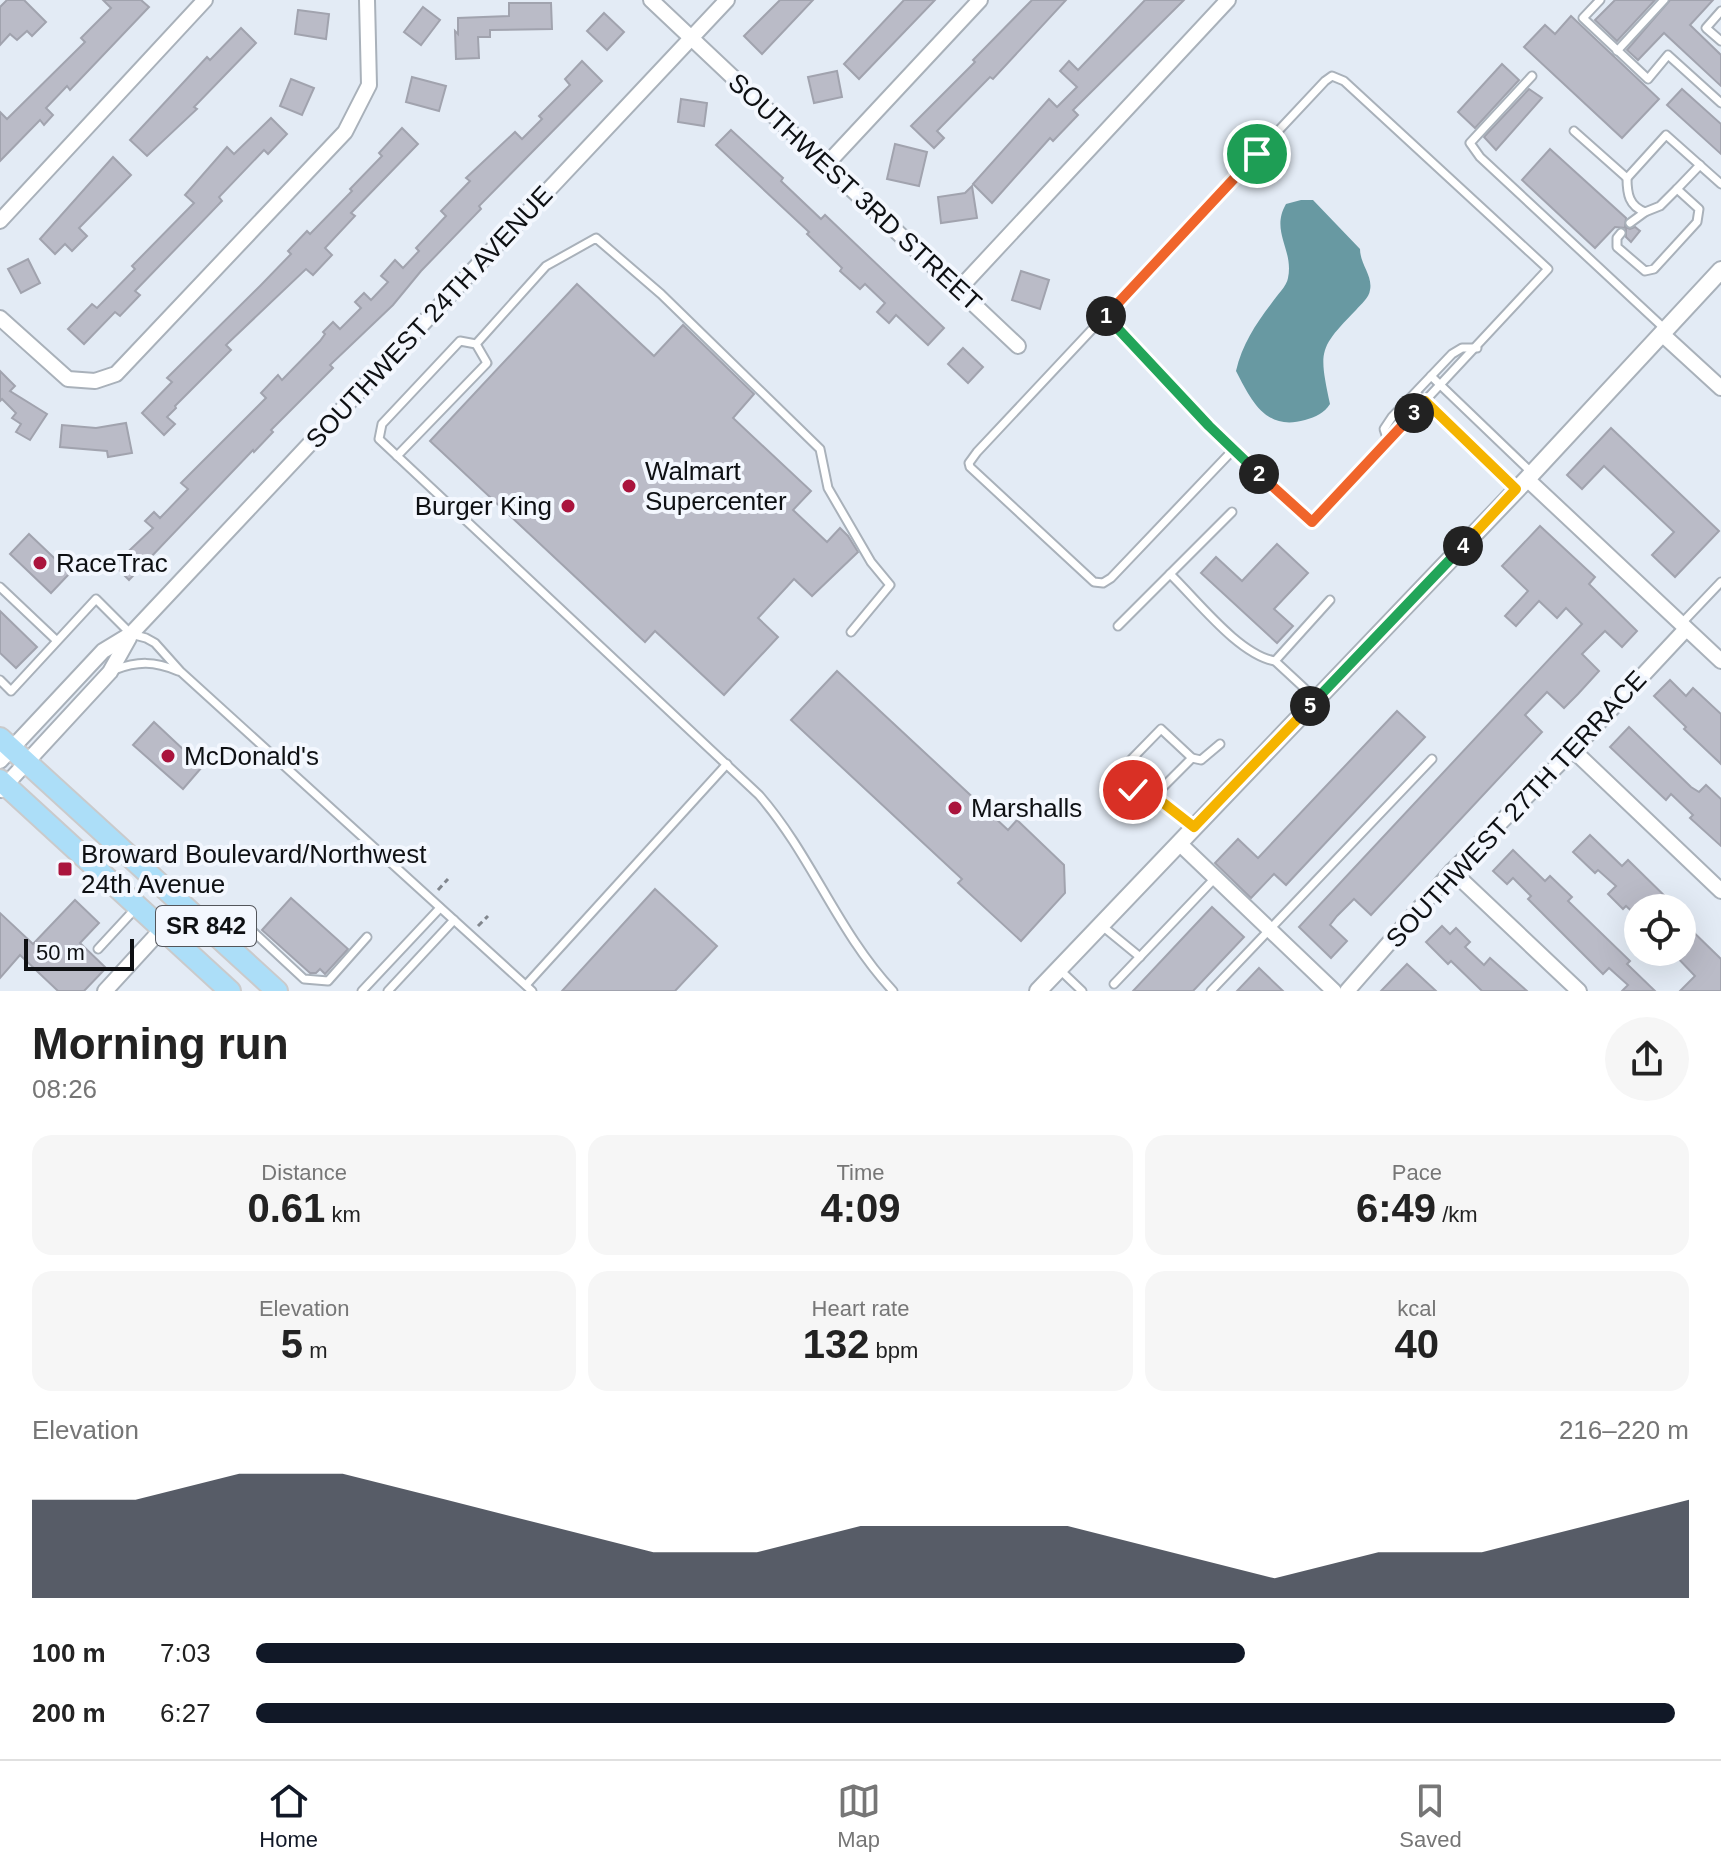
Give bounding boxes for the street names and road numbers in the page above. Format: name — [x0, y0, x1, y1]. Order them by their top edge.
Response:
street label: SOUTHWEST 3RD STREET — [722, 67, 988, 317]
street label: SOUTHWEST 24TH AVENUE — [300, 180, 558, 454]
street label: SOUTHWEST 27TH TERRACE — [1380, 664, 1652, 954]
road number: SR 842 — [156, 906, 256, 946]

